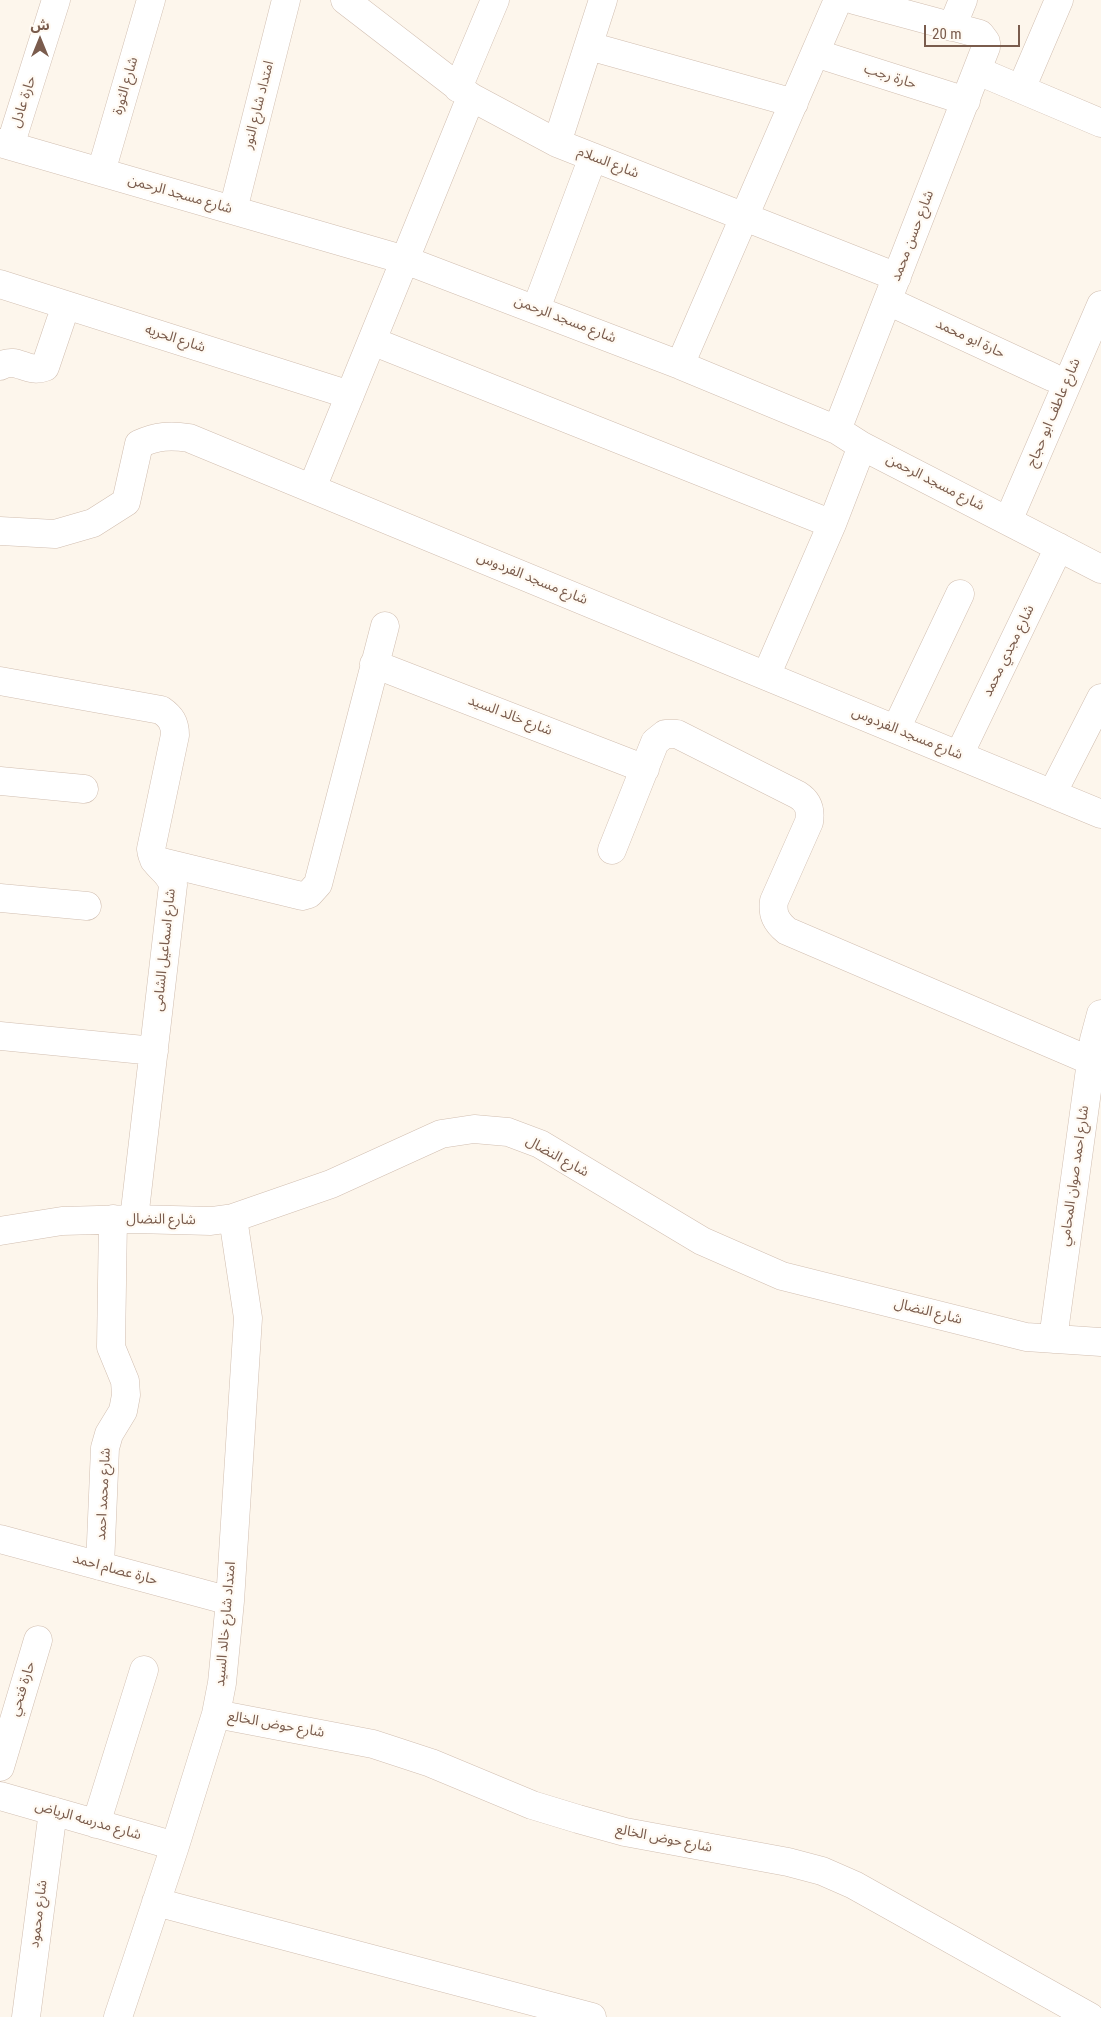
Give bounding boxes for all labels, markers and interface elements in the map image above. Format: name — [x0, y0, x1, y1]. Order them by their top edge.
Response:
north arrow — [15, 15, 65, 65]
scale bar — [926, 15, 1022, 47]
text: ش — [30, 17, 50, 33]
text: 20 m — [932, 25, 962, 43]
street label: شارع الثورة — [110, 55, 142, 117]
street label: امتداد شارع النور — [240, 59, 278, 151]
street label: حارة رجب — [862, 61, 918, 93]
street label: حارة عادل — [8, 74, 40, 130]
street label: شارع السلام — [575, 144, 641, 182]
street label: شارع مسجد الرحمن — [126, 172, 234, 218]
street label: شارع حسن محمد — [888, 188, 938, 284]
street label: شارع مسجد الرحمن — [512, 293, 618, 347]
street label: حارة ابو محمد — [933, 316, 1007, 362]
street label: شارع الحريه — [143, 321, 207, 357]
street label: شارع عاطف ابو حجاج — [1023, 356, 1085, 470]
street label: شارع مسجد الرحمن — [883, 451, 987, 515]
street label: شارع مسجد الفردوس — [474, 549, 590, 609]
street label: شارع مجدي محمد — [980, 602, 1038, 700]
street label: شارع خالد السيد — [466, 692, 554, 740]
street label: شارع مسجد الفردوس — [849, 704, 965, 764]
street label: شارع اسماعيل الشامى — [150, 888, 180, 1012]
street label: شارع احمد صوان المحامي — [1057, 1105, 1093, 1247]
street label: شارع النضال — [523, 1133, 591, 1181]
street label: شارع النضال — [126, 1211, 196, 1229]
street label: شارع النضال — [892, 1295, 964, 1329]
street label: شارع محمد احمد — [93, 1447, 115, 1541]
street label: حارة عصام احمد — [71, 1551, 159, 1589]
street label: امتداد شارع خالد السيد — [212, 1561, 240, 1687]
street label: حارة فتحي — [7, 1660, 39, 1718]
street label: شارع حوض الخالع — [226, 1708, 326, 1742]
street label: شارع مدرسه الرياض — [33, 1798, 143, 1844]
street label: شارع حوض الخالع — [614, 1821, 714, 1857]
street label: شارع محمود — [27, 1879, 51, 1949]

